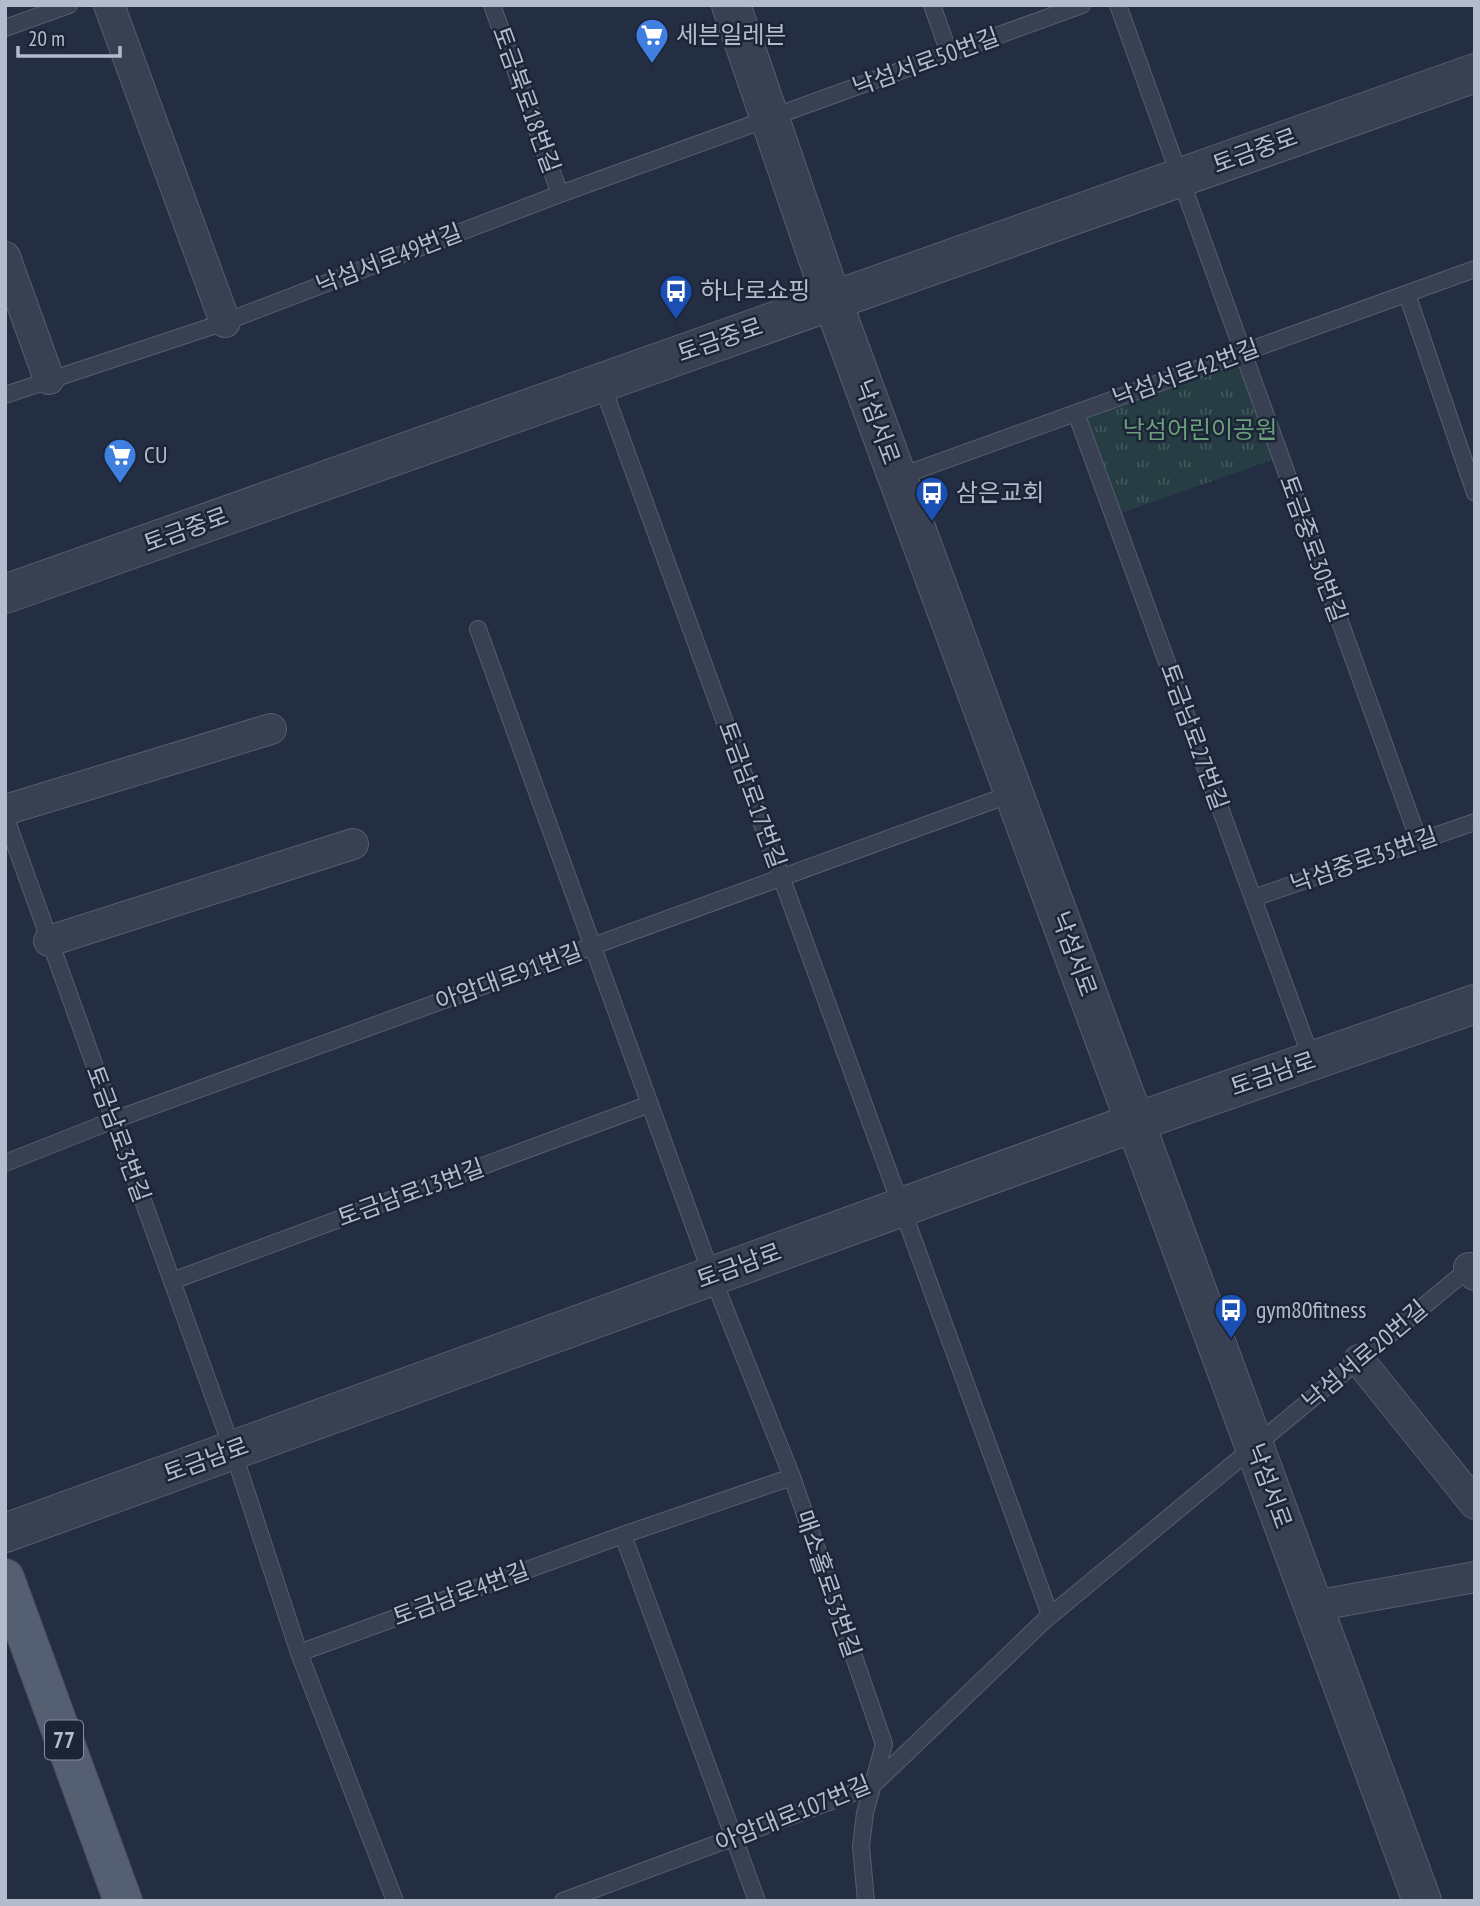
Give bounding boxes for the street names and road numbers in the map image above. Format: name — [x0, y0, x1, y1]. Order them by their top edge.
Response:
street label: 낙섬서로50번길 — [848, 21, 1004, 102]
street label: 토금북로18번길 — [486, 22, 567, 178]
street label: 토금중로 — [1208, 121, 1302, 180]
street label: 낙섬서로49번길 — [311, 216, 466, 301]
street label: 토금중로 — [673, 310, 767, 369]
street label: 낙섬서로42번길 — [1108, 332, 1264, 413]
street label: 낙섬서로 — [848, 375, 907, 469]
street label: 토금중로30번길 — [1273, 471, 1354, 627]
street label: 토금중로 — [139, 500, 233, 559]
street label: 토금남로27번길 — [1154, 659, 1235, 815]
street label: 토금남로17번길 — [712, 717, 793, 873]
street label: 낙섬중로35번길 — [1286, 820, 1442, 899]
street label: 낙섬서로 — [1045, 907, 1104, 1001]
street label: 아암대로91번길 — [431, 936, 587, 1017]
street label: 토금남로 — [1226, 1044, 1320, 1103]
street label: 토금남로3번길 — [79, 1061, 158, 1206]
street label: 토금남로13번길 — [333, 1152, 489, 1233]
street label: 토금남로 — [692, 1236, 786, 1295]
street label: 낙섬서로20번길 — [1296, 1293, 1434, 1416]
street label: 토금남로 — [159, 1430, 253, 1489]
street label: 낙섬서로 — [1240, 1439, 1299, 1533]
street label: 매소홀로53번길 — [789, 1506, 868, 1662]
street label: 토금남로4번길 — [388, 1554, 533, 1633]
road number: 77 — [45, 1721, 83, 1760]
street label: 아암대로107번길 — [711, 1768, 875, 1859]

